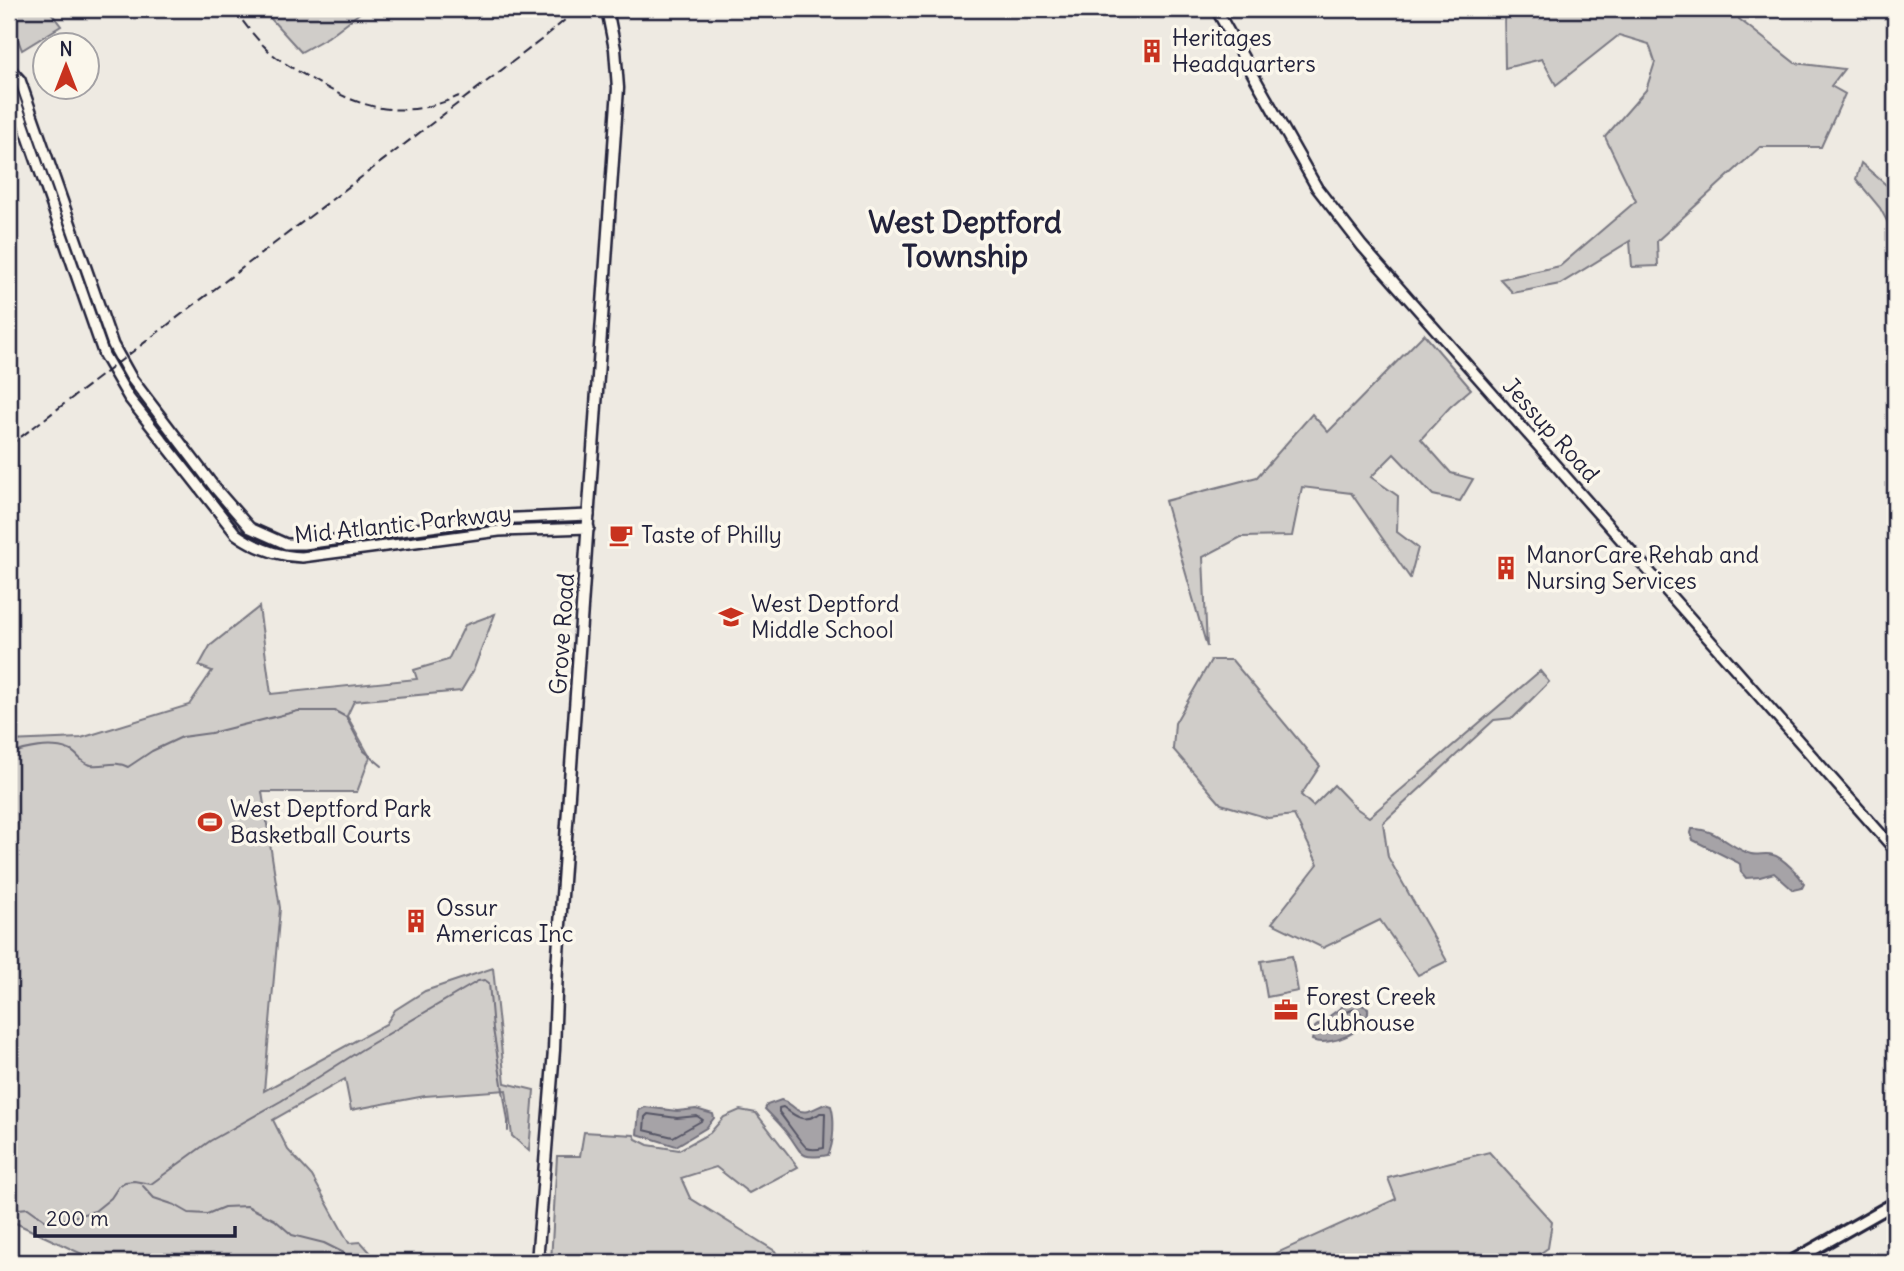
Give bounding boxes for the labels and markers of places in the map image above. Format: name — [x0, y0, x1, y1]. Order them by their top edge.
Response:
place label: Heritages Headquarters — [1172, 23, 1316, 78]
building icon: Heritages Headquarters — [1138, 37, 1166, 65]
place label: Taste of Philly — [641, 520, 782, 549]
cafe icon: Taste of Philly — [607, 521, 635, 549]
place label: ManorCare Rehab and Nursing Services — [1526, 540, 1759, 595]
building icon: ManorCare Rehab and Nursing Services — [1492, 554, 1520, 582]
place label: West Deptford Middle School — [751, 589, 899, 644]
school or university icon: West Deptford Middle School — [717, 603, 745, 631]
place label: West Deptford Park Basketball Courts — [230, 794, 431, 849]
sports icon: West Deptford Park Basketball Courts — [196, 808, 224, 836]
place label: Ossur Americas Inc — [436, 893, 573, 948]
building icon: Ossur Americas Inc — [402, 907, 430, 935]
place label: Forest Creek Clubhouse — [1306, 982, 1436, 1037]
office icon: Forest Creek Clubhouse — [1272, 996, 1300, 1024]

